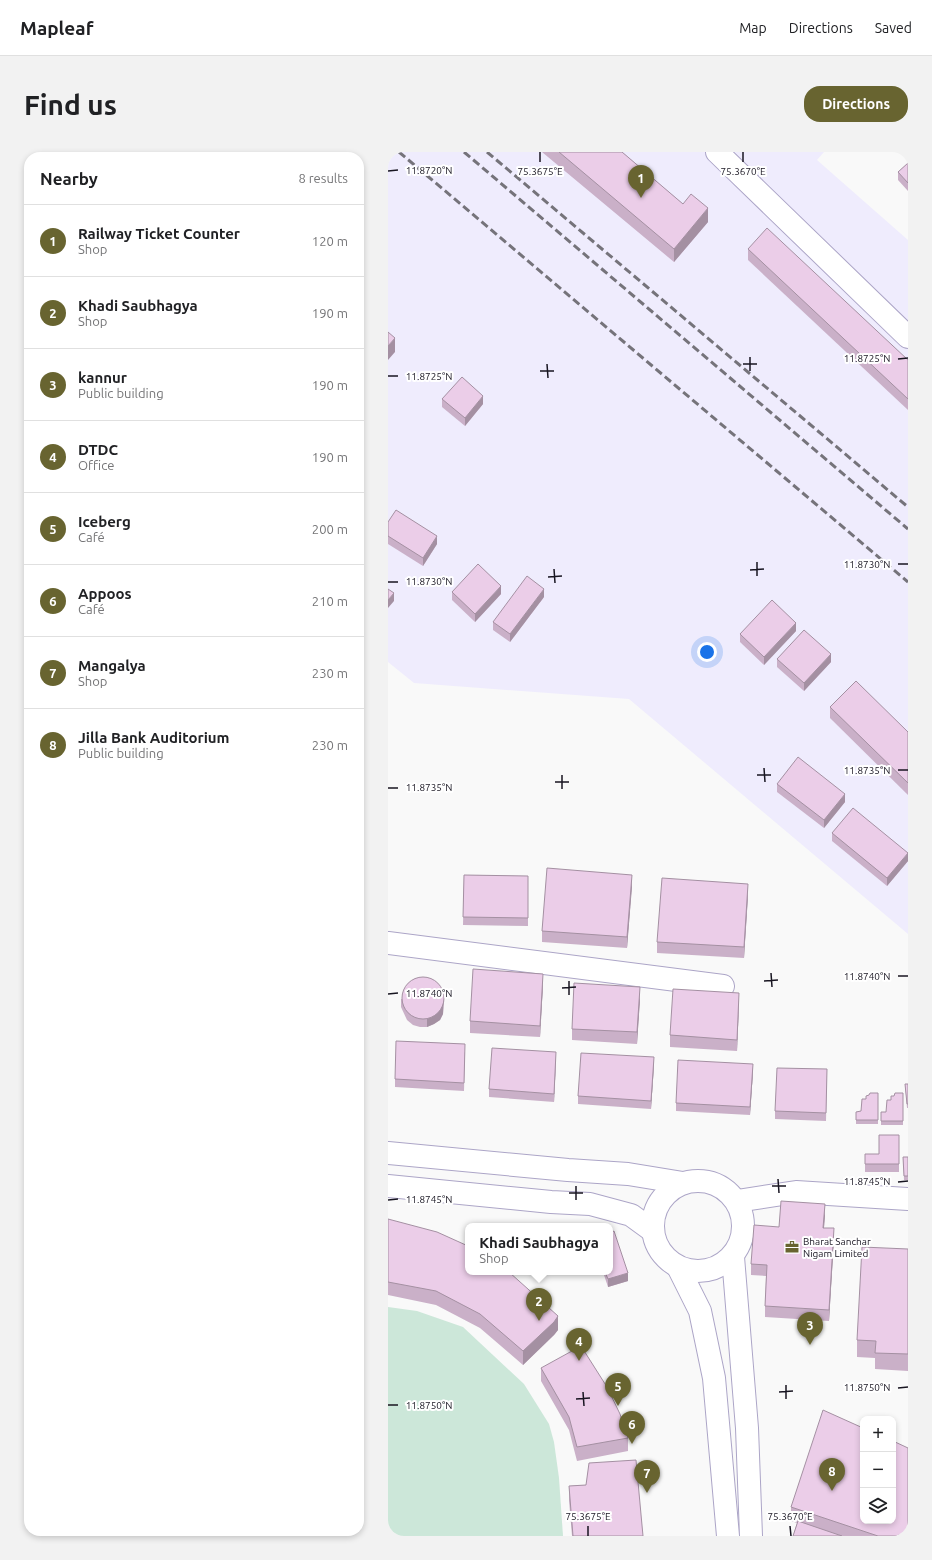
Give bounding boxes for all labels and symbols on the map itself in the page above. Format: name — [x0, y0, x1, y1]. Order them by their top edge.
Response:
text: 11.8720°N — [406, 165, 452, 176]
pin: 1 — [628, 165, 654, 198]
text: 75.3675°E — [517, 166, 563, 177]
text: 75.3670°E — [720, 166, 766, 177]
text: 11.8725°N — [844, 353, 890, 364]
text: 11.8725°N — [406, 371, 452, 382]
text: 11.8730°N — [844, 559, 890, 570]
text: 11.8730°N — [406, 576, 452, 587]
your location — [697, 642, 717, 662]
text: 11.8735°N — [844, 765, 890, 776]
text: 11.8735°N — [406, 782, 452, 793]
text: 11.8740°N — [844, 971, 890, 982]
text: 11.8740°N — [406, 988, 452, 999]
text: 11.8745°N — [844, 1176, 890, 1187]
text: 11.8745°N — [406, 1194, 452, 1205]
place label: Bharat Sanchar Nigam Limited — [803, 1236, 871, 1259]
office icon: Bharat Sanchar Nigam Limited — [784, 1239, 800, 1255]
pin: 2 — [526, 1288, 552, 1321]
pin: 3 — [797, 1312, 823, 1345]
pin: 4 — [566, 1328, 592, 1361]
pin: 5 — [605, 1373, 631, 1406]
text: 11.8750°N — [844, 1382, 890, 1393]
text: 11.8750°N — [406, 1400, 452, 1411]
pin: 6 — [619, 1411, 645, 1444]
pin: 8 — [819, 1458, 845, 1491]
pin: 7 — [634, 1460, 660, 1493]
text: 75.3675°E — [565, 1511, 611, 1522]
text: 75.3670°E — [767, 1511, 813, 1522]

